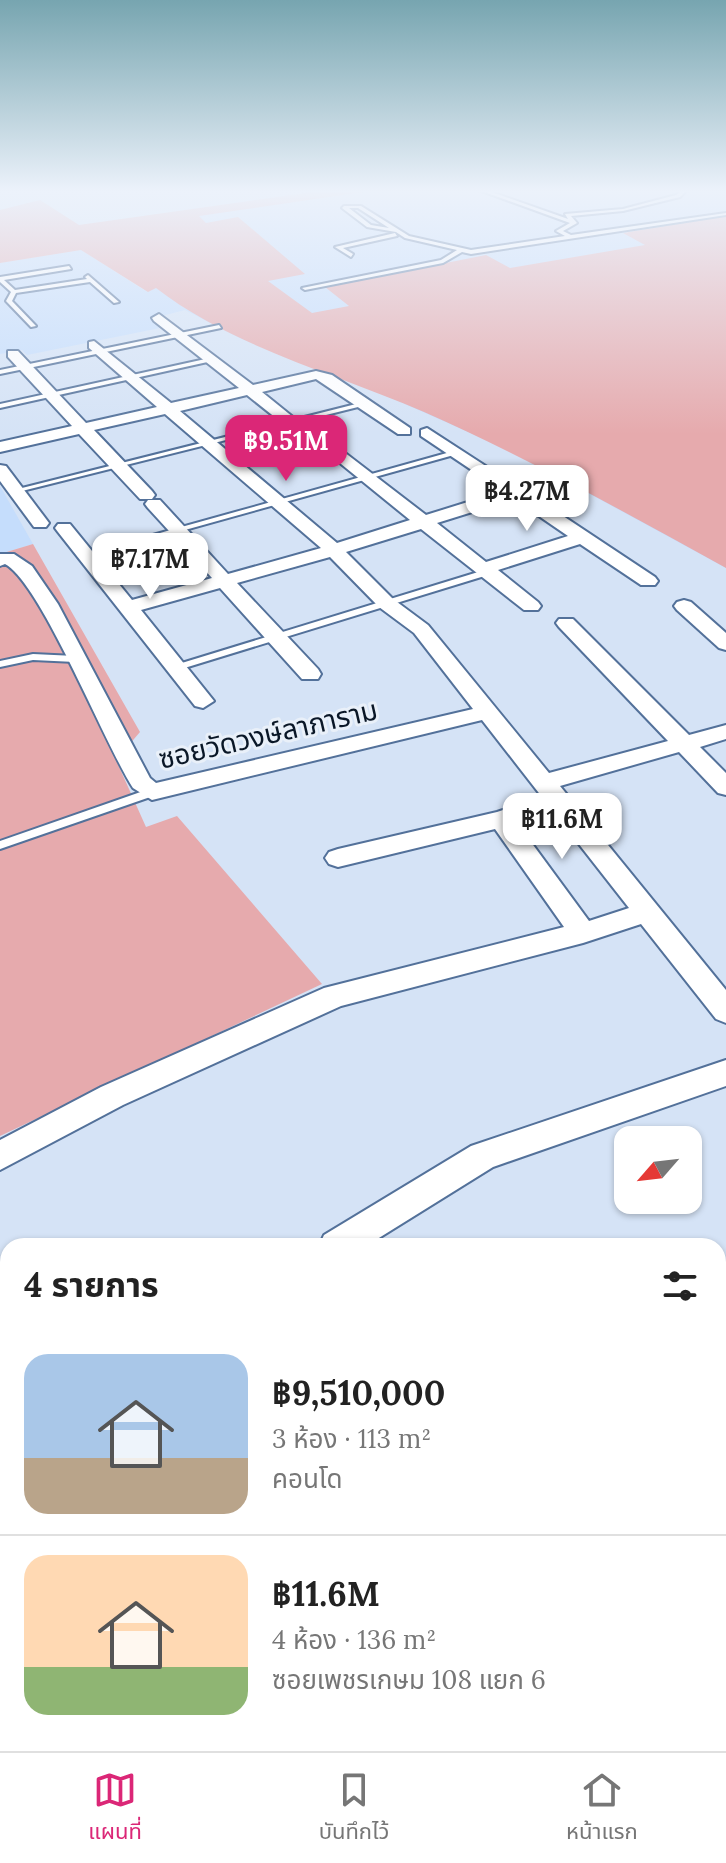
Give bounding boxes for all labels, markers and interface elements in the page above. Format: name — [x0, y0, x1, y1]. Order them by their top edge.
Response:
pin: ฿9.51M — [221, 415, 351, 483]
text: ฿9.51M — [243, 424, 329, 457]
pin: ฿4.27M — [462, 465, 592, 533]
text: ฿4.27M — [484, 474, 570, 507]
pin: ฿7.17M — [85, 533, 215, 601]
text: ฿7.17M — [110, 542, 190, 575]
street label: ซอยวัดวงษ์ลาภาราม — [155, 691, 381, 777]
pin: ฿11.6M — [497, 793, 627, 861]
text: ฿11.6M — [521, 802, 603, 835]
north arrow — [614, 1126, 702, 1214]
map controls — [614, 1126, 702, 1214]
text: 4 รายการ — [24, 1263, 159, 1306]
icon: filters — [658, 1264, 702, 1308]
text: ฿9,510,000 — [272, 1371, 445, 1414]
icon: home — [88, 1386, 184, 1482]
text: 3 ห้อง · 113 m² — [272, 1422, 431, 1455]
text: คอนโด — [272, 1462, 343, 1495]
text: ฿11.6M — [272, 1572, 380, 1615]
icon: home — [88, 1587, 184, 1683]
text: 4 ห้อง · 136 m² — [272, 1623, 436, 1656]
text: ซอยเพชรเกษม 108 แยก 6 — [272, 1663, 546, 1696]
tab: แผนที่ — [88, 1768, 142, 1849]
tab: บันทึกไว้ — [319, 1768, 389, 1849]
tab: หน้าแรก — [566, 1768, 638, 1849]

